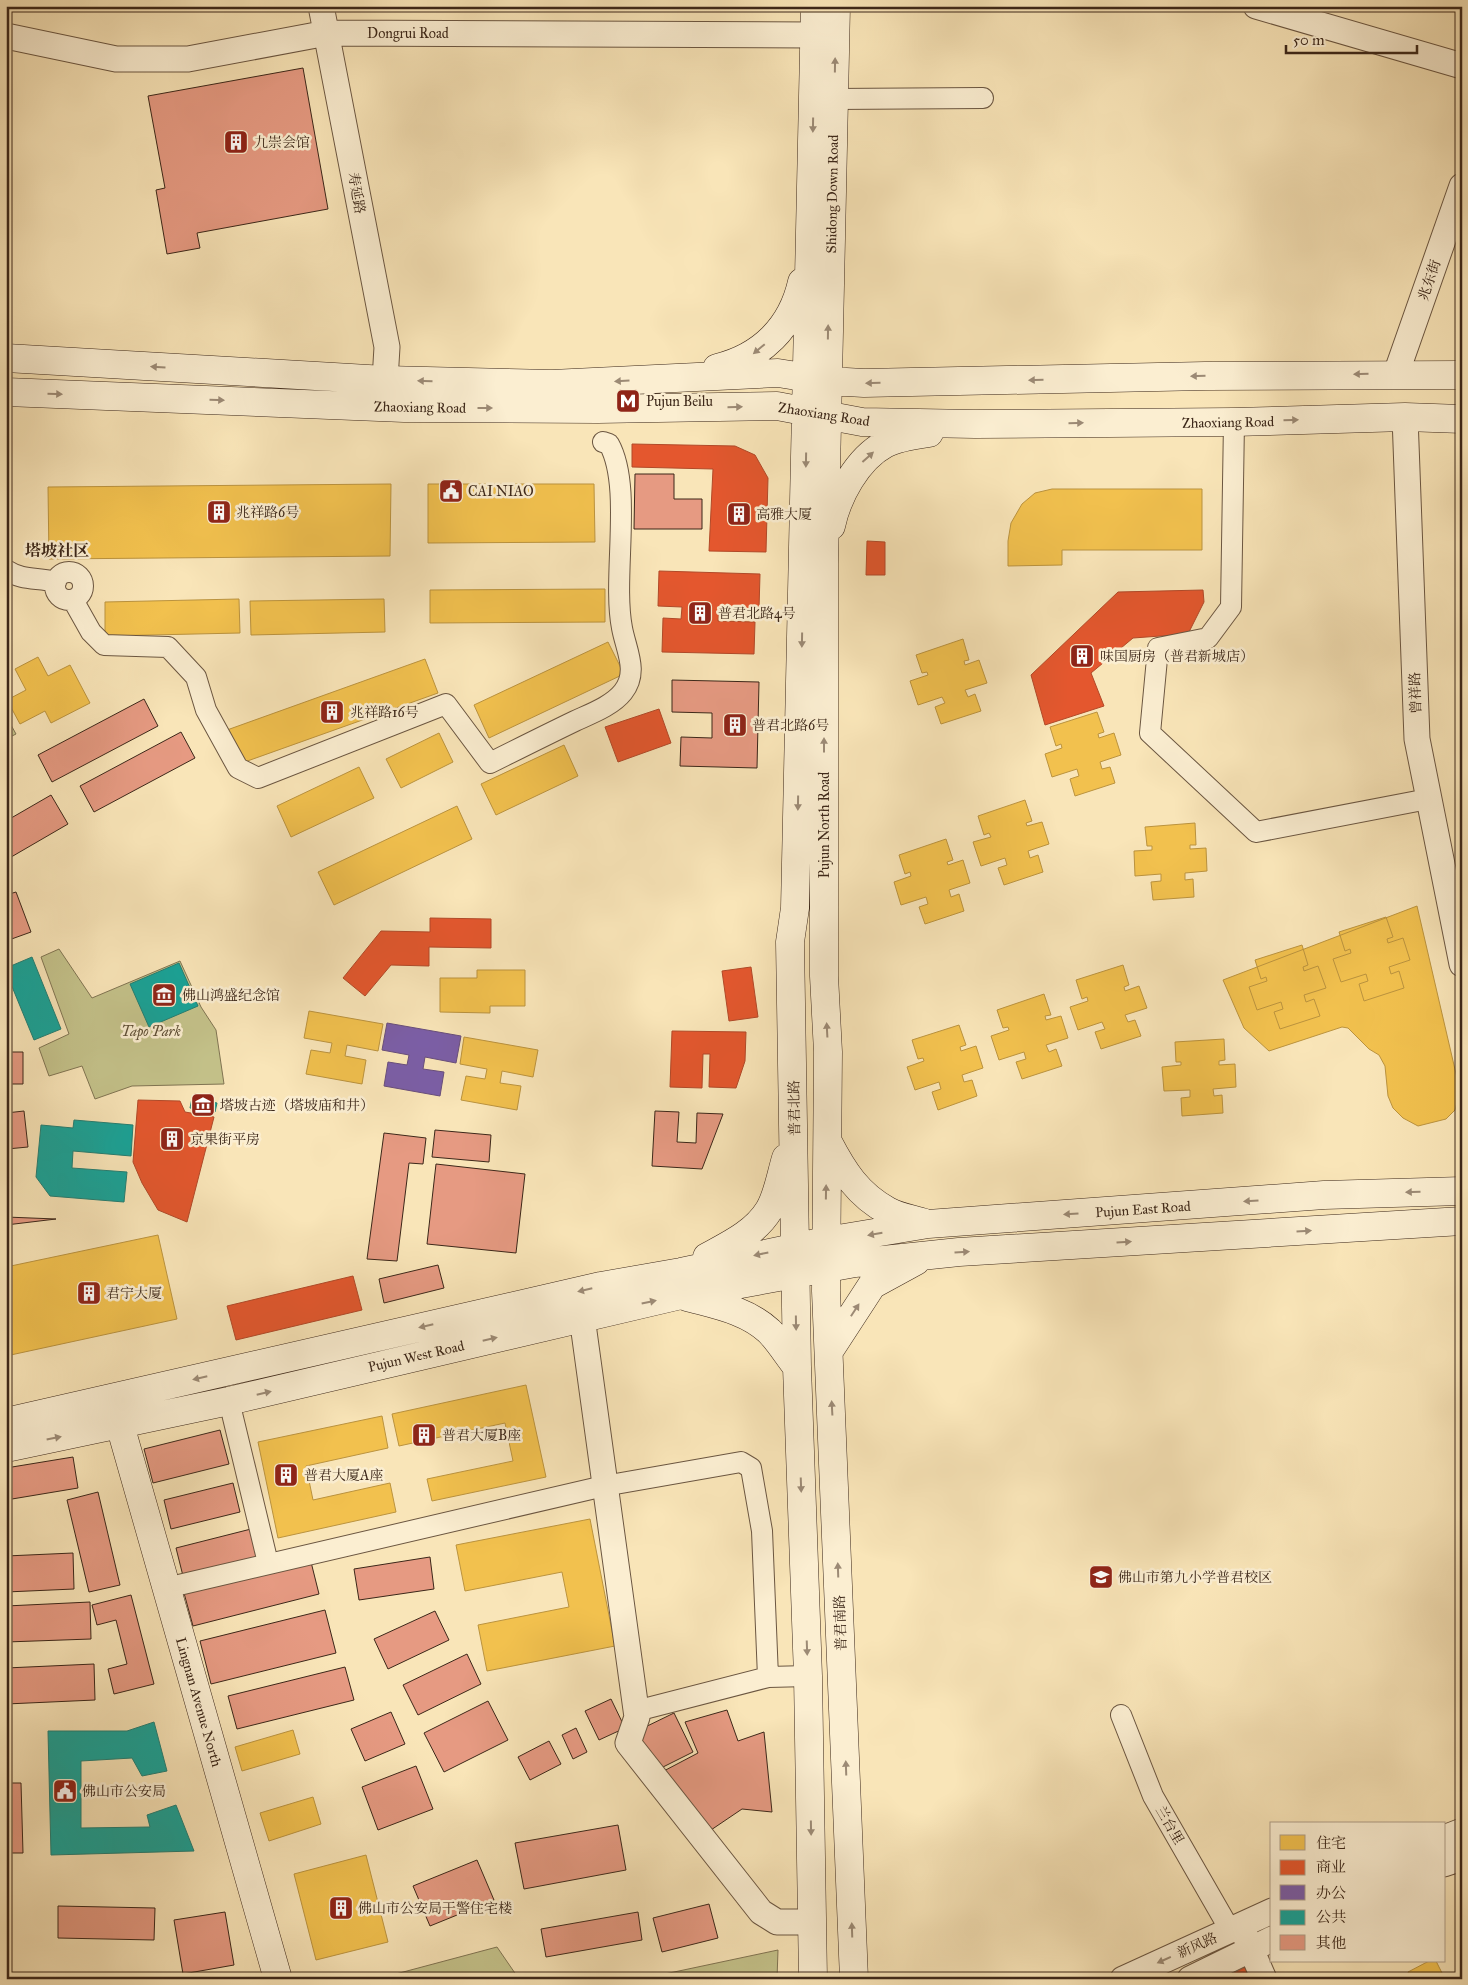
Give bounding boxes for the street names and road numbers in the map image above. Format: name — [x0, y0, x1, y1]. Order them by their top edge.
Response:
street label: Dongrui Road — [367, 25, 449, 42]
street label: Shidong Down Road — [823, 135, 842, 253]
street label: 寿延路 — [344, 171, 369, 215]
street label: 兆东街 — [1415, 258, 1444, 303]
street label: Zhaoxiang Road — [374, 398, 466, 417]
street label: Zhaoxiang Road — [777, 399, 871, 430]
street label: Zhaoxiang Road — [1182, 413, 1274, 432]
street label: 曾祥路 — [1406, 672, 1425, 714]
street label: Pujun North Road — [816, 772, 833, 878]
street label: 普君北路 — [786, 1080, 803, 1136]
street label: Pujun East Road — [1095, 1198, 1191, 1221]
street label: Pujun West Road — [366, 1337, 466, 1376]
street label: 普君南路 — [831, 1595, 850, 1651]
street label: Lingnan Avenue North — [172, 1635, 225, 1769]
street label: 兰台里 — [1152, 1803, 1187, 1848]
street label: 新风路 — [1175, 1929, 1220, 1962]

